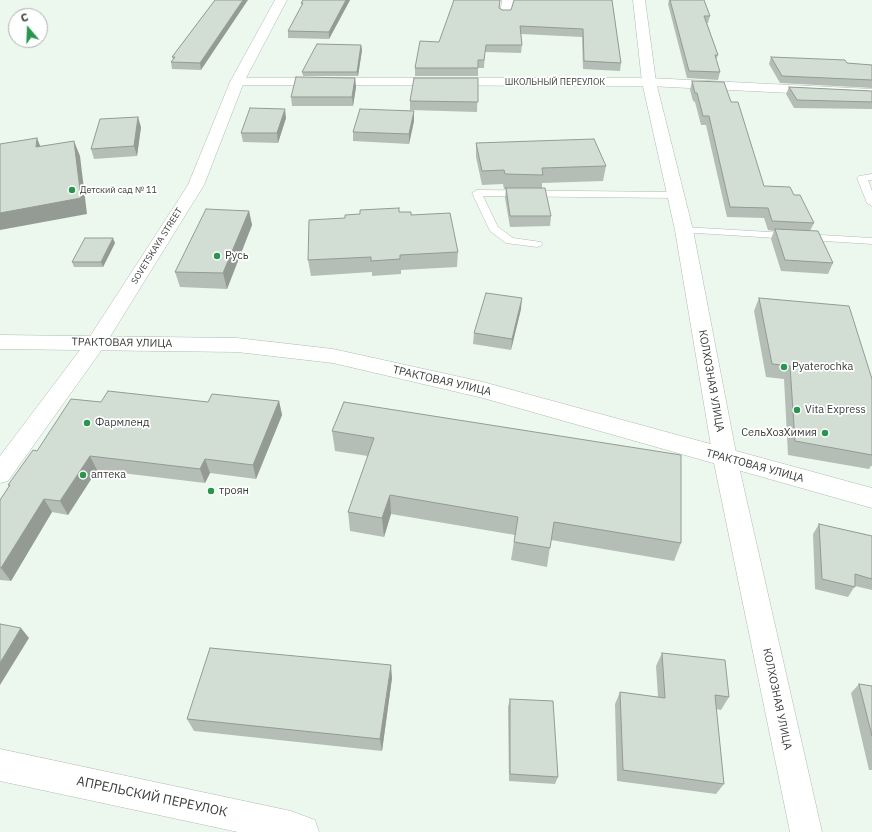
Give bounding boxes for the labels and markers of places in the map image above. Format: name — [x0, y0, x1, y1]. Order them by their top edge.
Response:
marker: Детский сад № 11 — [67, 185, 77, 195]
place label: Детский сад № 11 — [80, 185, 157, 195]
place label: Русь — [225, 249, 248, 263]
marker: Русь — [212, 251, 222, 261]
place label: Pyaterochka — [792, 360, 853, 374]
marker: Pyaterochka — [779, 362, 789, 372]
place label: Vita Express — [805, 403, 866, 417]
marker: Vita Express — [792, 405, 802, 415]
place label: Фармленд — [95, 416, 149, 430]
marker: Фармленд — [82, 418, 92, 428]
place label: СельХозХимия — [741, 426, 817, 440]
marker: СельХозХимия — [820, 428, 830, 438]
place label: аптека — [91, 468, 126, 482]
marker: аптека — [78, 470, 88, 480]
place label: троян — [219, 484, 249, 498]
marker: троян — [206, 486, 216, 496]

